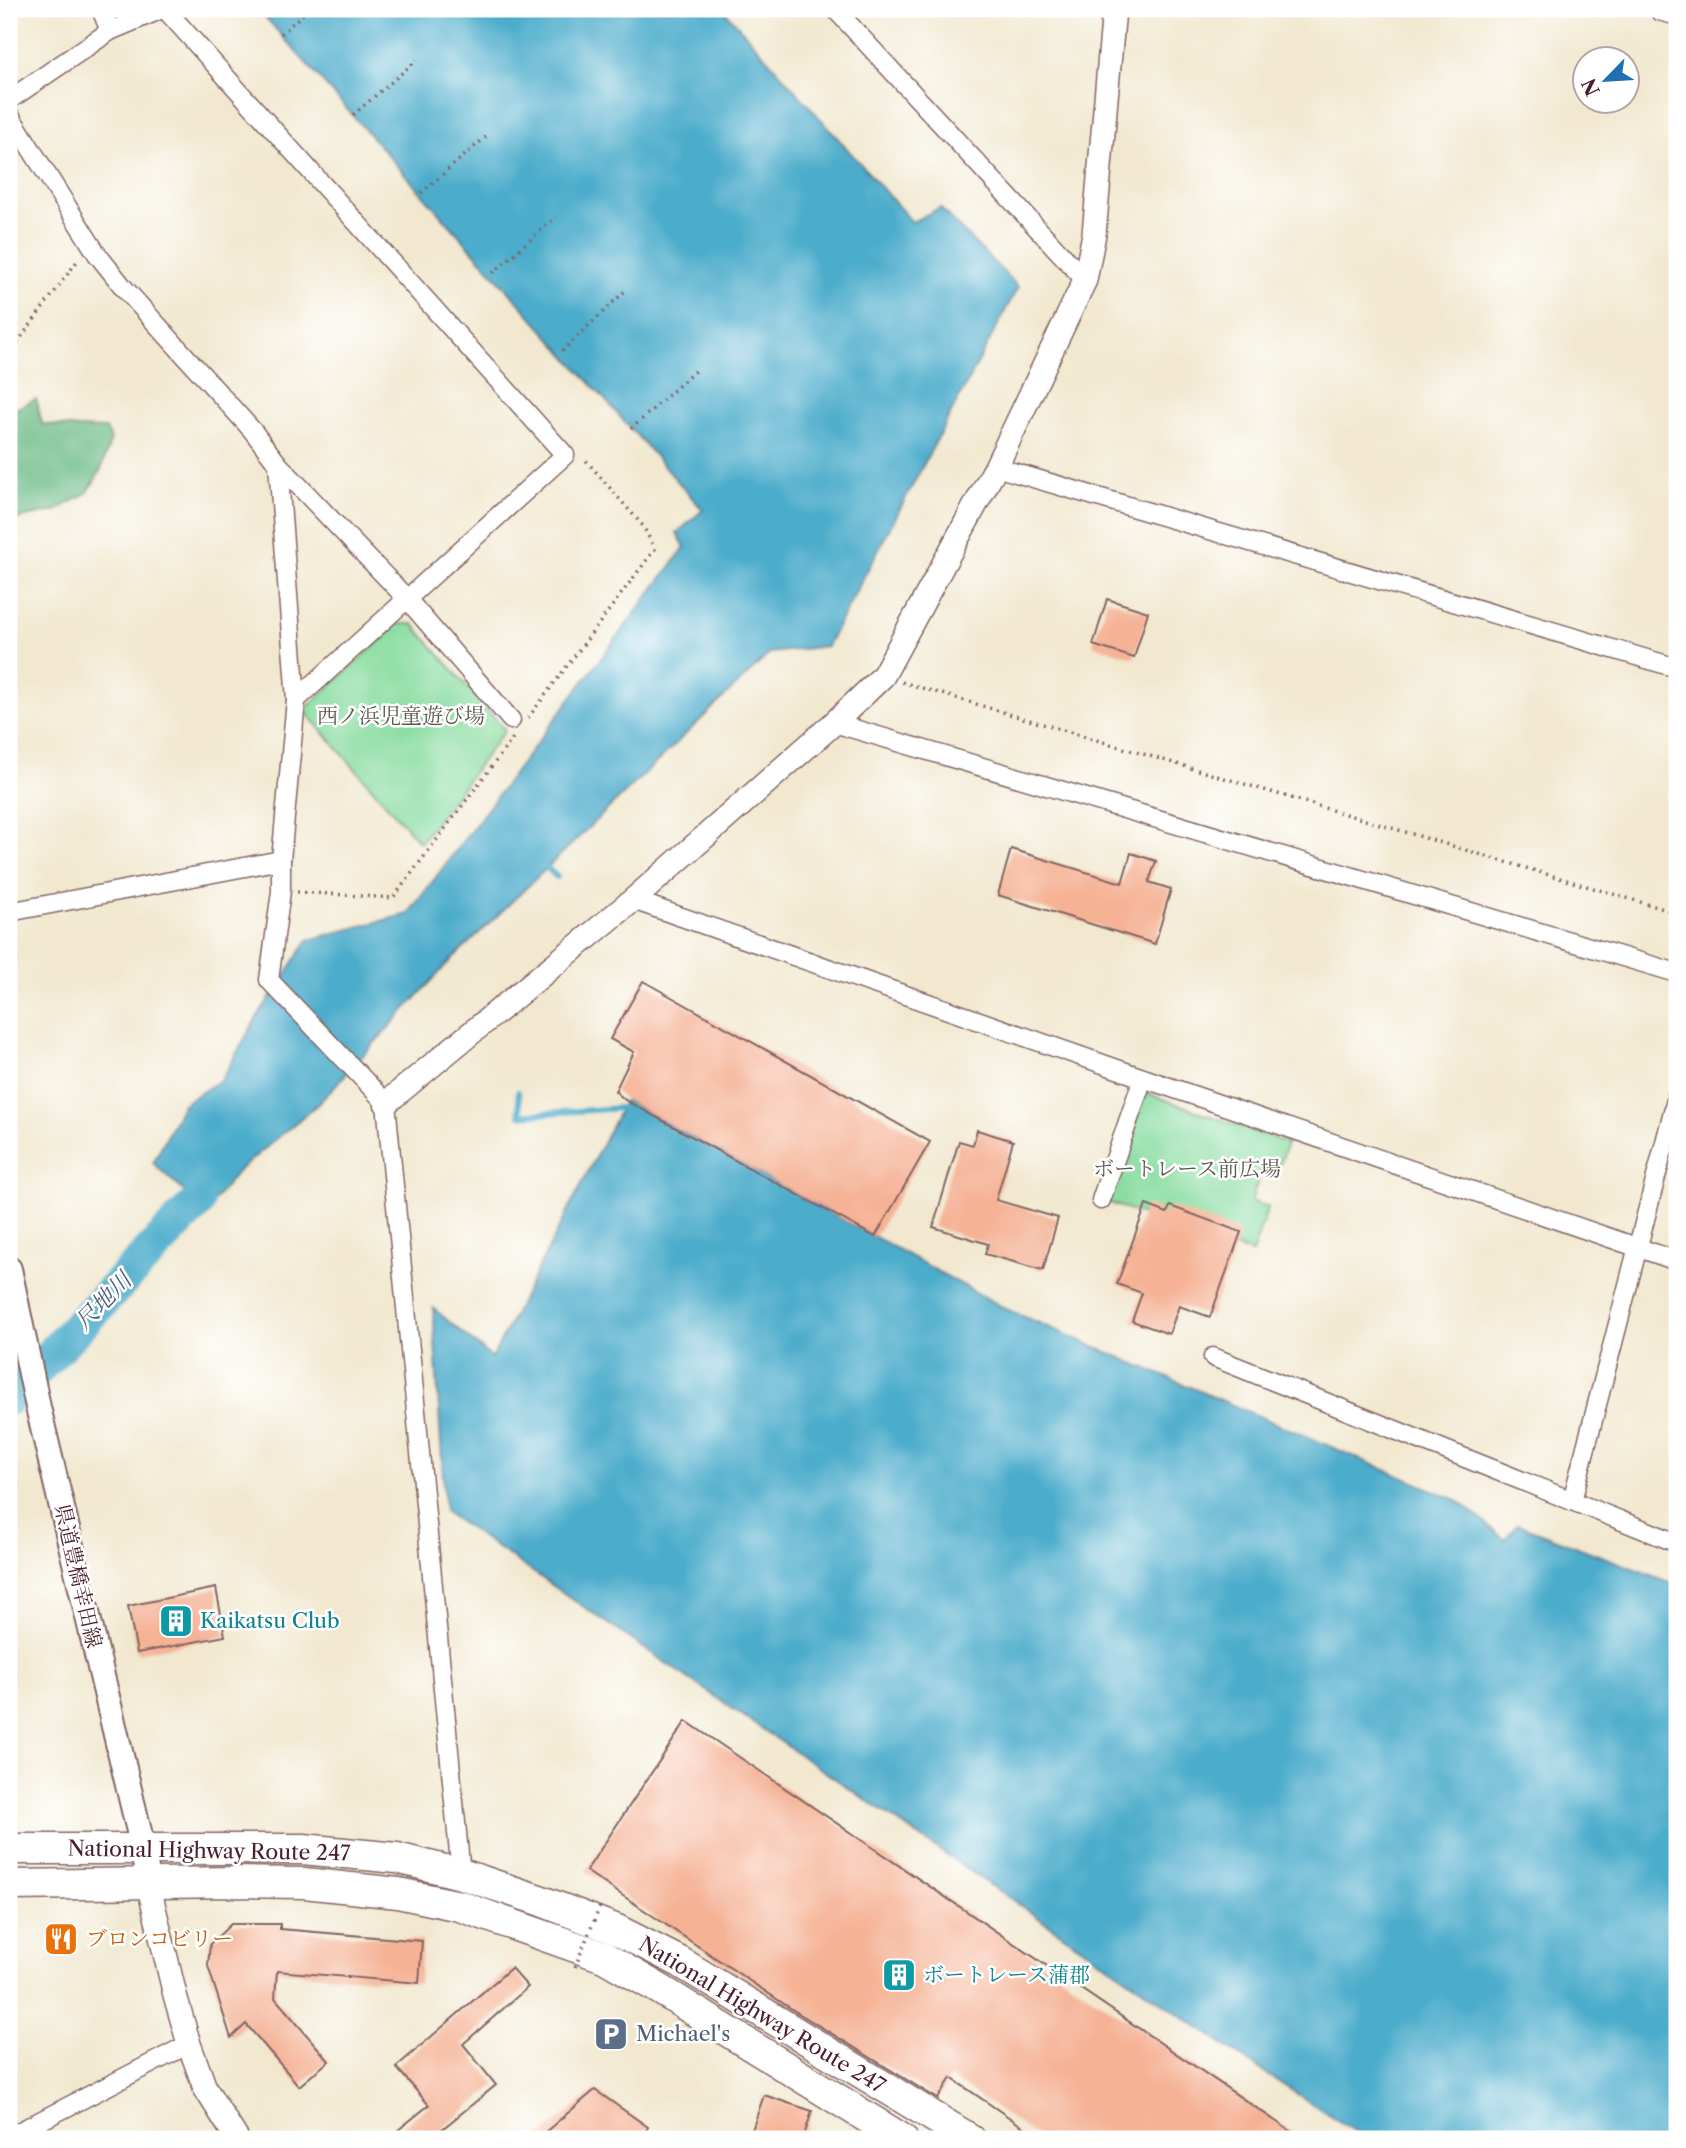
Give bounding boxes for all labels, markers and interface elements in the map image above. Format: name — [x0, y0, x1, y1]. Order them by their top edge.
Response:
north arrow — [1570, 46, 1640, 116]
text: N — [1577, 75, 1605, 99]
park label: 西ノ浜児童遊び場 — [317, 703, 485, 728]
park label: ボートレース前広場 — [1093, 1156, 1281, 1181]
water label: 尺地川 — [69, 1264, 139, 1336]
street label: 県道豊橋幸田線 — [50, 1501, 107, 1650]
building icon: Kaikatsu Club — [157, 1602, 195, 1640]
place label: Kaikatsu Club — [200, 1608, 340, 1633]
street label: National Highway Route 247 — [67, 1836, 351, 1865]
restaurant icon: ブロンコビリー — [42, 1920, 80, 1958]
place label: ブロンコビリー — [86, 1926, 233, 1951]
street label: National Highway Route 247 — [635, 1931, 891, 2098]
building icon: ボートレース蒲郡 — [880, 1956, 918, 1994]
place label: ボートレース蒲郡 — [923, 1962, 1090, 1987]
parking icon: Michael's — [592, 2015, 630, 2053]
place label: Michael's — [636, 2021, 730, 2046]

